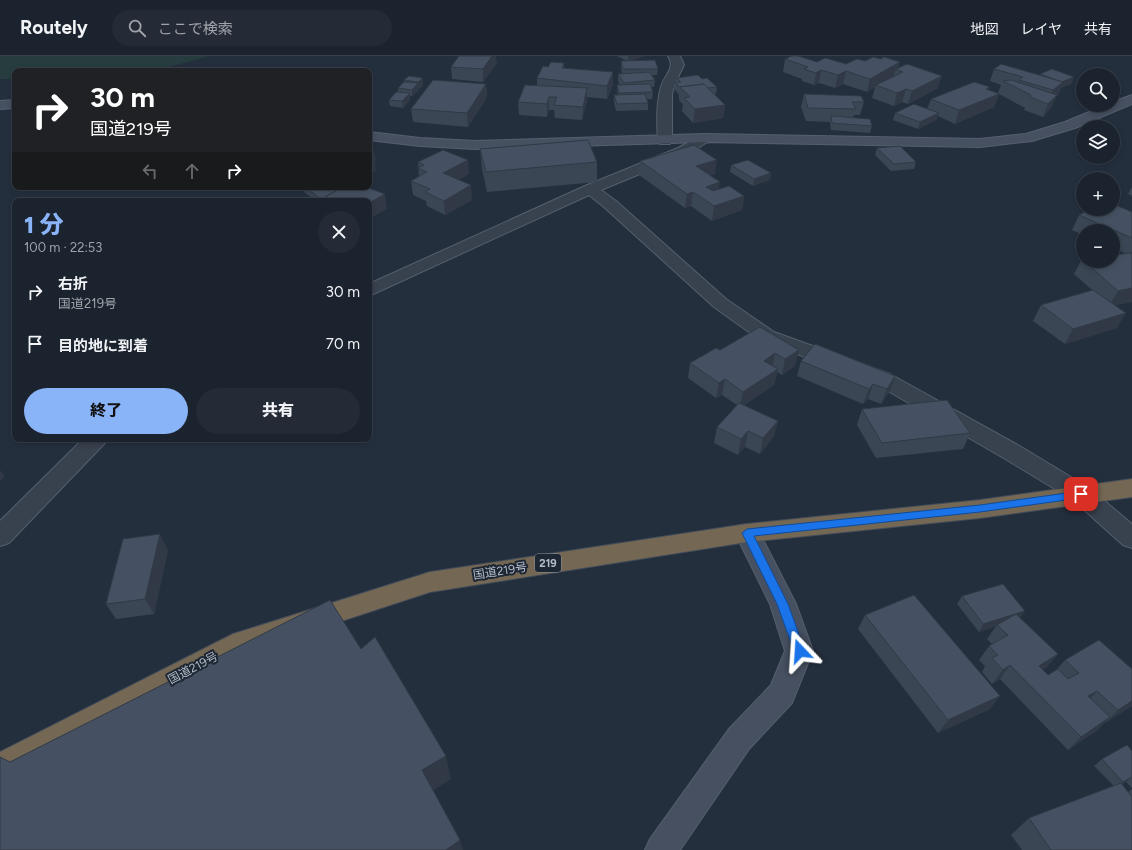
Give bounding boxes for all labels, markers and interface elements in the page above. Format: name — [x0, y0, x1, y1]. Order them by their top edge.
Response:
search box — [112, 10, 392, 46]
text: Routely — [20, 16, 88, 39]
icon: search — [126, 17, 148, 39]
text: ここで検索 — [158, 20, 233, 38]
text: 地図 — [970, 21, 998, 38]
text: レイヤ — [1020, 21, 1062, 38]
text: 共有 — [1084, 21, 1112, 38]
map controls — [1076, 68, 1120, 268]
button: search — [1076, 68, 1120, 112]
text: 30 m — [90, 80, 155, 114]
icon: right — [24, 84, 76, 136]
text: 国道219号 — [90, 118, 172, 140]
button: layers — [1076, 120, 1120, 164]
icon: left — [139, 160, 161, 182]
icon: ahead — [181, 160, 203, 182]
icon: right — [223, 160, 245, 182]
button: + — [1076, 172, 1120, 216]
text: 1 分 — [24, 210, 64, 239]
button: close — [318, 211, 360, 253]
button: − — [1076, 224, 1120, 268]
text: 100 m · 22:53 — [24, 240, 102, 255]
text: 右折 — [58, 275, 88, 293]
icon: right — [24, 281, 46, 303]
text: 30 m — [326, 283, 360, 301]
text: 国道219号 — [58, 296, 117, 311]
icon: arrive — [24, 333, 46, 355]
text: 70 m — [326, 335, 360, 353]
text: 目的地に到着 — [58, 337, 148, 355]
button: 終了 — [24, 388, 188, 434]
button: 共有 — [196, 388, 360, 434]
pin — [1064, 477, 1098, 511]
icon: arrive — [1070, 483, 1092, 505]
road number: 219 — [535, 554, 561, 572]
street label: 国道219号 — [472, 560, 528, 582]
position arrow — [779, 630, 821, 672]
street label: 国道219号 — [166, 649, 220, 687]

